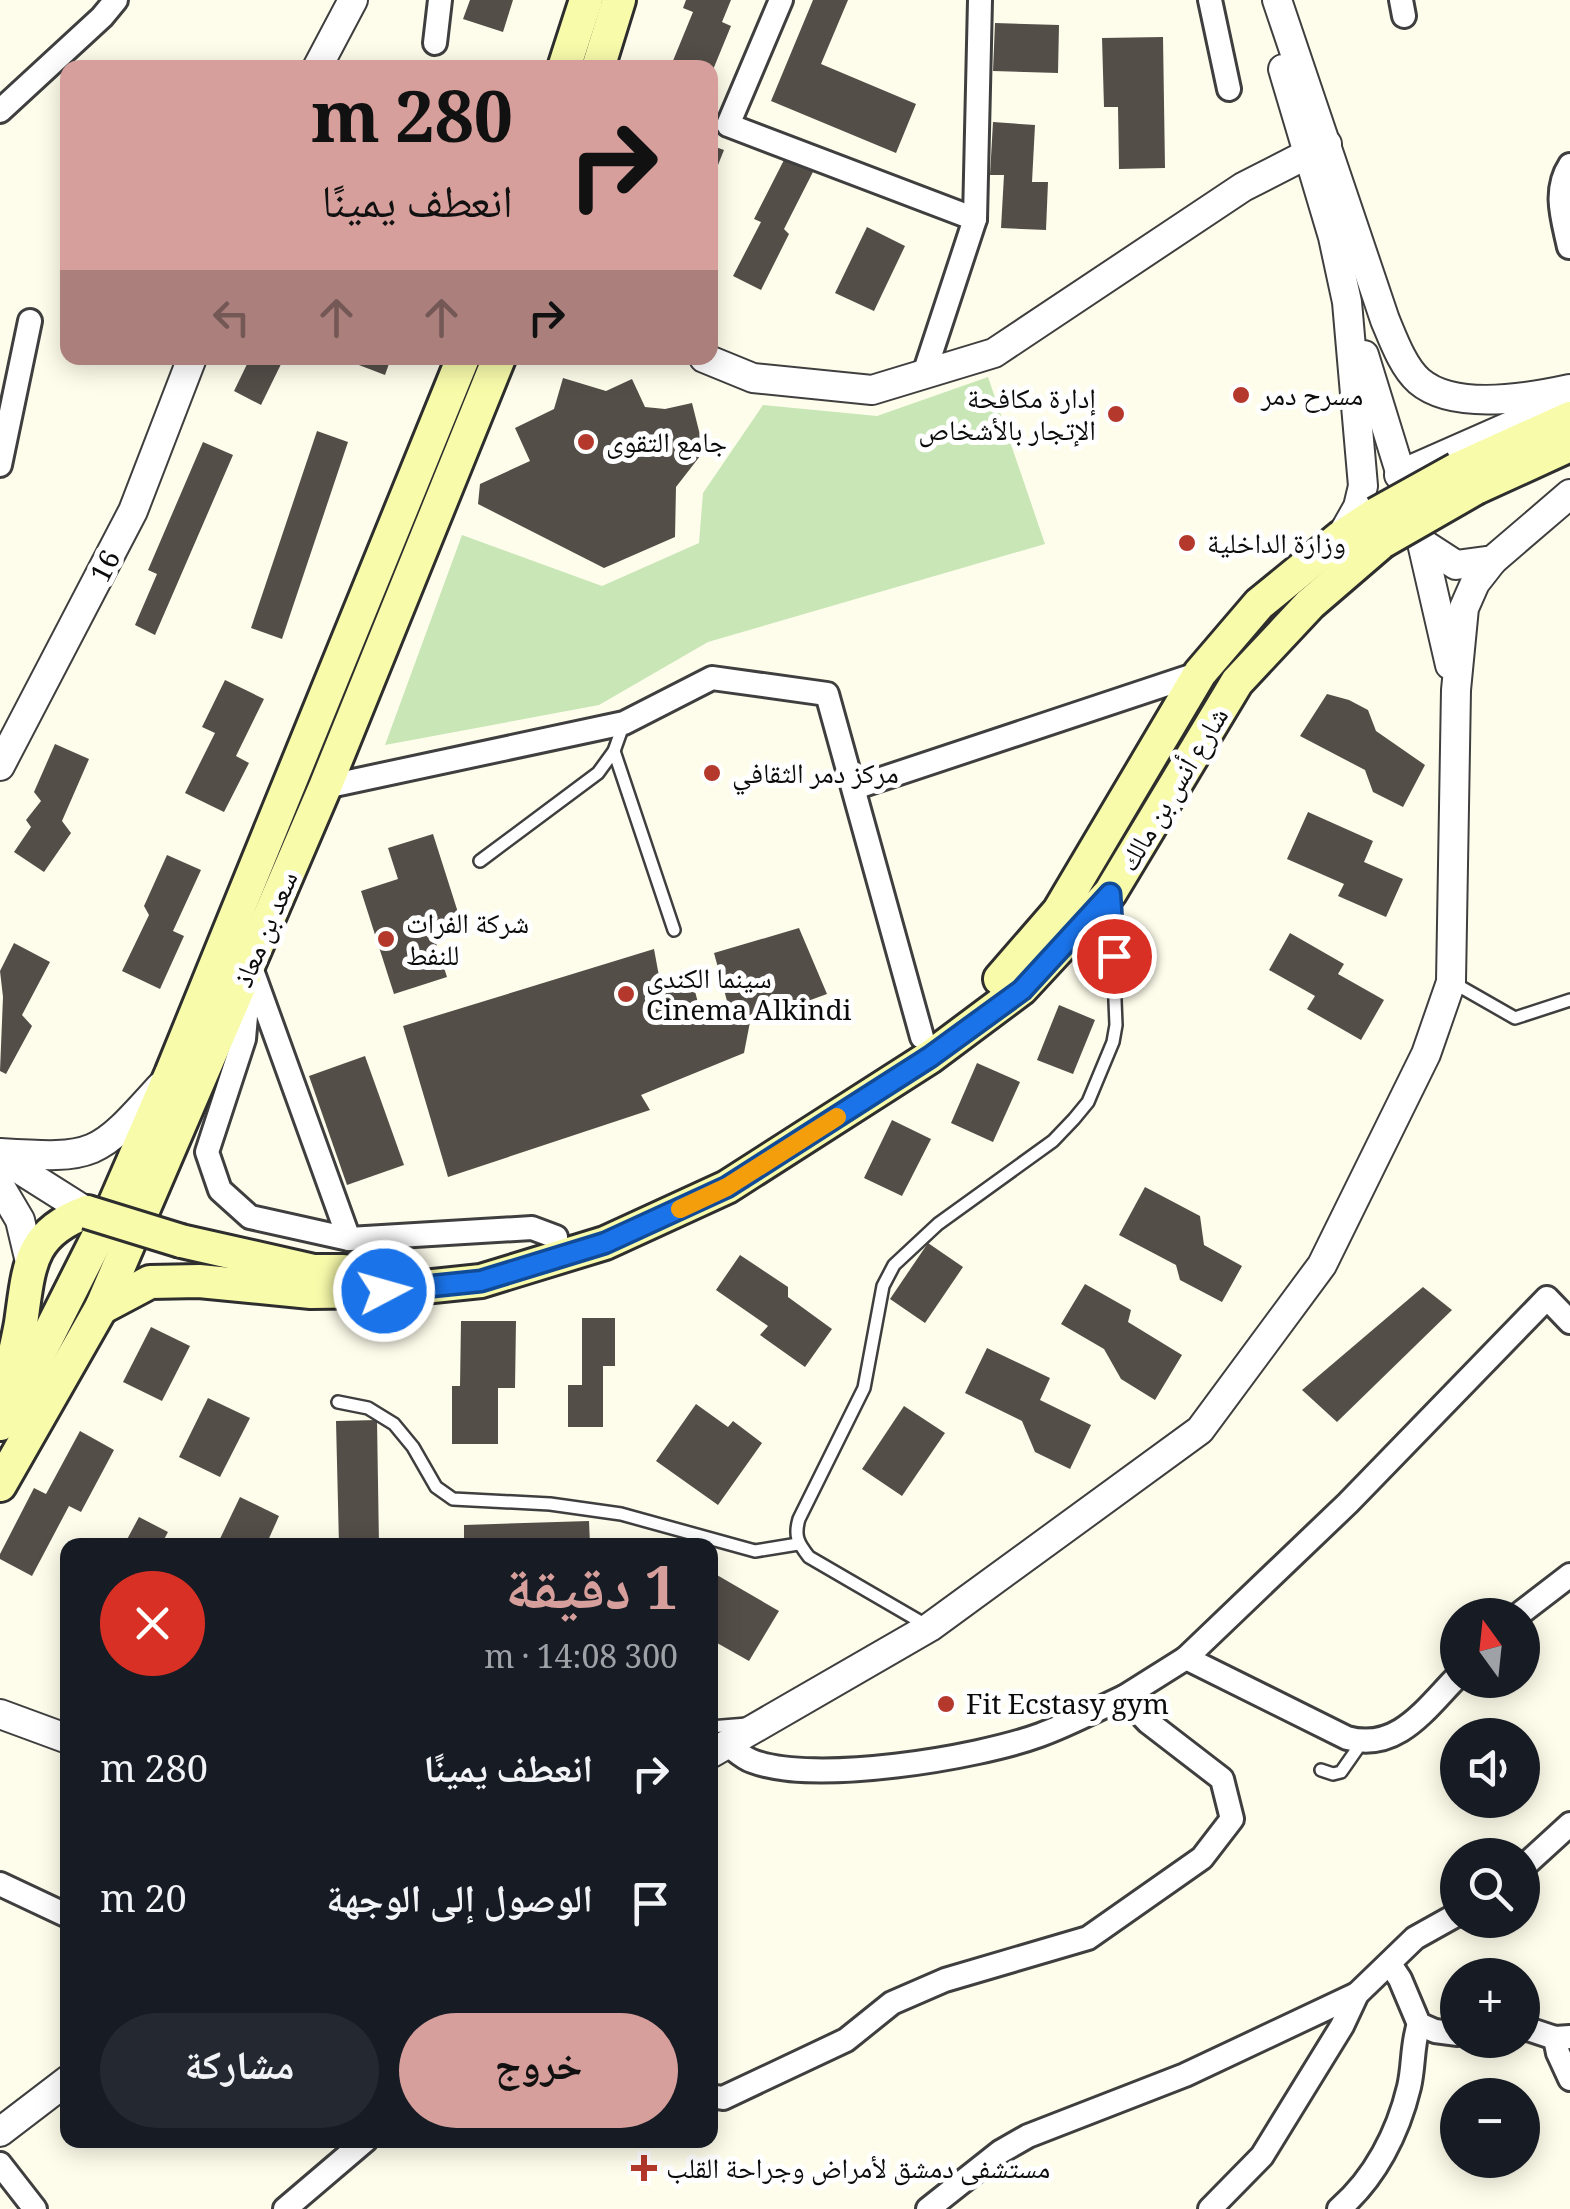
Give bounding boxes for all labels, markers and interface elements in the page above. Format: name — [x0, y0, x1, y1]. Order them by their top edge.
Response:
text: 280 m — [311, 67, 513, 186]
icon: right — [548, 100, 678, 230]
text: انعطف يمينًا — [322, 169, 513, 246]
icon: left — [204, 290, 259, 345]
icon: ahead — [309, 290, 364, 345]
icon: ahead — [414, 290, 469, 345]
icon: right — [519, 290, 574, 345]
place label: مسرح دمر — [1260, 375, 1363, 423]
place label: إدارة مكافحة الإتجار بالأشخاص — [918, 378, 1096, 458]
marker: مسرح دمر — [1230, 384, 1252, 406]
marker: إدارة مكافحة الإتجار بالأشخاص — [1105, 403, 1127, 425]
place label: جامع التقوى — [606, 422, 727, 470]
marker: جامع التقوى — [575, 431, 597, 453]
place label: وزارة الداخلية — [1207, 523, 1346, 571]
marker: وزارة الداخلية — [1176, 532, 1198, 554]
street label: 16 — [80, 543, 137, 593]
street label: شارع أنس بن مالك — [1108, 699, 1245, 883]
place label: مركز دمر الثقافي — [732, 753, 899, 801]
marker: مركز دمر الثقافي — [701, 762, 723, 784]
street label: سعد بن معاذ — [223, 865, 315, 996]
place label: شركة الفرات للنفط — [406, 903, 529, 983]
pin — [1072, 914, 1157, 999]
marker: شركة الفرات للنفط — [375, 928, 397, 950]
icon: arrive — [1087, 929, 1142, 984]
place label: سينما الكندي Cinema Alkindi — [646, 958, 852, 1038]
marker: سينما الكندي Cinema Alkindi — [615, 983, 637, 1005]
position arrow — [332, 1239, 436, 1343]
text: 1 دقيقة — [505, 1545, 678, 1647]
button: close — [100, 1571, 205, 1676]
north arrow — [1440, 1598, 1540, 1698]
map controls — [1440, 1598, 1540, 2178]
text: 300 m · 14:08 — [484, 1634, 678, 1688]
place label: Fit Ecstasy gym — [966, 1684, 1169, 1732]
marker: Fit Ecstasy gym — [935, 1693, 957, 1715]
button: sound — [1440, 1718, 1540, 1818]
text: 280 m — [100, 1741, 208, 1806]
text: انعطف يمينًا — [423, 1741, 593, 1806]
icon: right — [623, 1746, 678, 1801]
button: search — [1440, 1838, 1540, 1938]
text: 20 m — [100, 1871, 187, 1936]
text: الوصول إلى الوجهة — [326, 1871, 593, 1936]
icon: arrive — [623, 1876, 678, 1931]
button: + — [1440, 1958, 1540, 2058]
button: مشاركة — [100, 2013, 379, 2128]
button: خروج — [399, 2013, 678, 2128]
button: − — [1440, 2078, 1540, 2178]
place label: مستشفى دمشق لأمراض وجراحة القلب — [666, 2148, 1050, 2196]
marker: مستشفى دمشق لأمراض وجراحة القلب — [631, 2155, 657, 2181]

